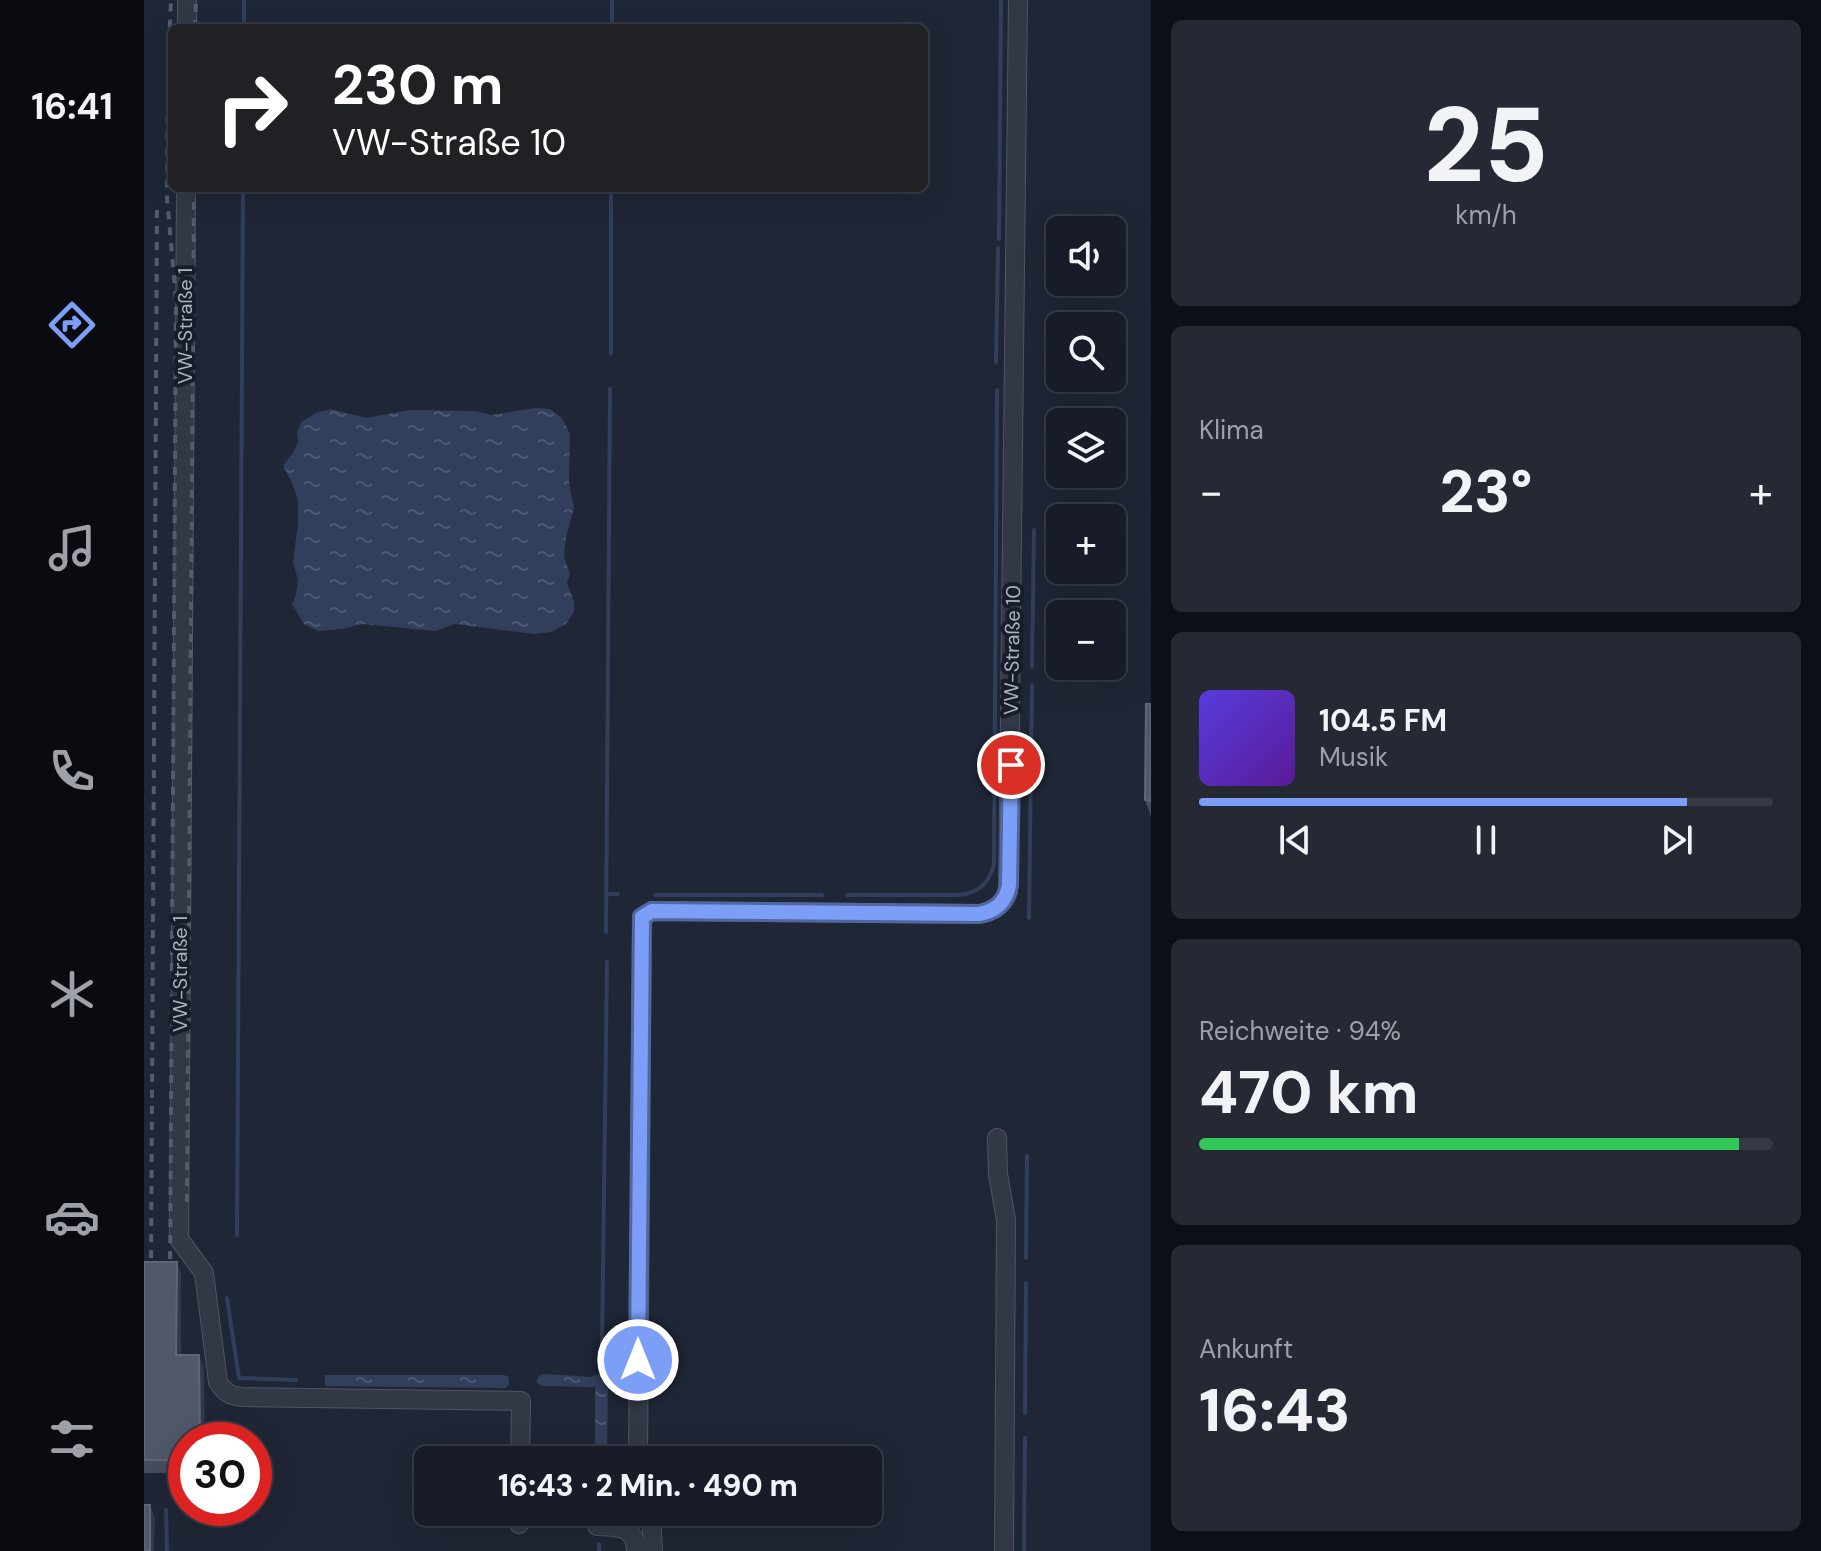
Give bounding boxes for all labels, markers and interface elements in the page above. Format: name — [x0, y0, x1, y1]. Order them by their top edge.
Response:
text: 230 m — [332, 48, 503, 121]
icon: right — [200, 56, 304, 160]
text: 25 — [1424, 78, 1548, 213]
text: 16:41 — [31, 83, 113, 130]
text: VW-Straße 10 — [332, 119, 566, 166]
text: km/h — [1455, 198, 1517, 232]
map controls — [1046, 216, 1126, 680]
button: sound — [1046, 216, 1126, 296]
street label: VW-Straße 1 — [172, 268, 198, 384]
icon: directions — [44, 297, 100, 353]
button: search — [1046, 312, 1126, 392]
button: layers — [1046, 408, 1126, 488]
text: Klima — [1199, 413, 1264, 447]
text: 23° — [1440, 452, 1532, 531]
text: − — [1199, 463, 1223, 521]
text: + — [1749, 463, 1773, 521]
button: + — [1046, 504, 1126, 584]
icon: music — [44, 520, 100, 576]
street label: VW-Straße 10 — [998, 585, 1026, 715]
button: − — [1046, 600, 1126, 680]
text: 104.5 FM — [1319, 701, 1447, 740]
pin — [977, 731, 1045, 799]
text: Musik — [1319, 740, 1388, 774]
icon: phone — [44, 743, 100, 799]
icon: arrive — [989, 743, 1033, 787]
icon: previous — [1273, 818, 1317, 862]
icon: pause — [1464, 818, 1508, 862]
icon: next — [1655, 818, 1699, 862]
street label: VW-Straße 1 — [167, 916, 193, 1032]
icon: climate — [44, 966, 100, 1022]
text: Reichweite · 94% — [1199, 1014, 1401, 1048]
text: 470 km — [1199, 1053, 1418, 1132]
icon: car — [44, 1189, 100, 1245]
position arrow — [596, 1318, 680, 1402]
text: Ankunft — [1199, 1332, 1293, 1366]
text: 16:43 — [1199, 1371, 1350, 1450]
icon: filters — [44, 1411, 100, 1467]
speed limit sign: 30 — [168, 1422, 272, 1526]
text: 16:43 · 2 Min. · 490 m — [498, 1466, 798, 1505]

